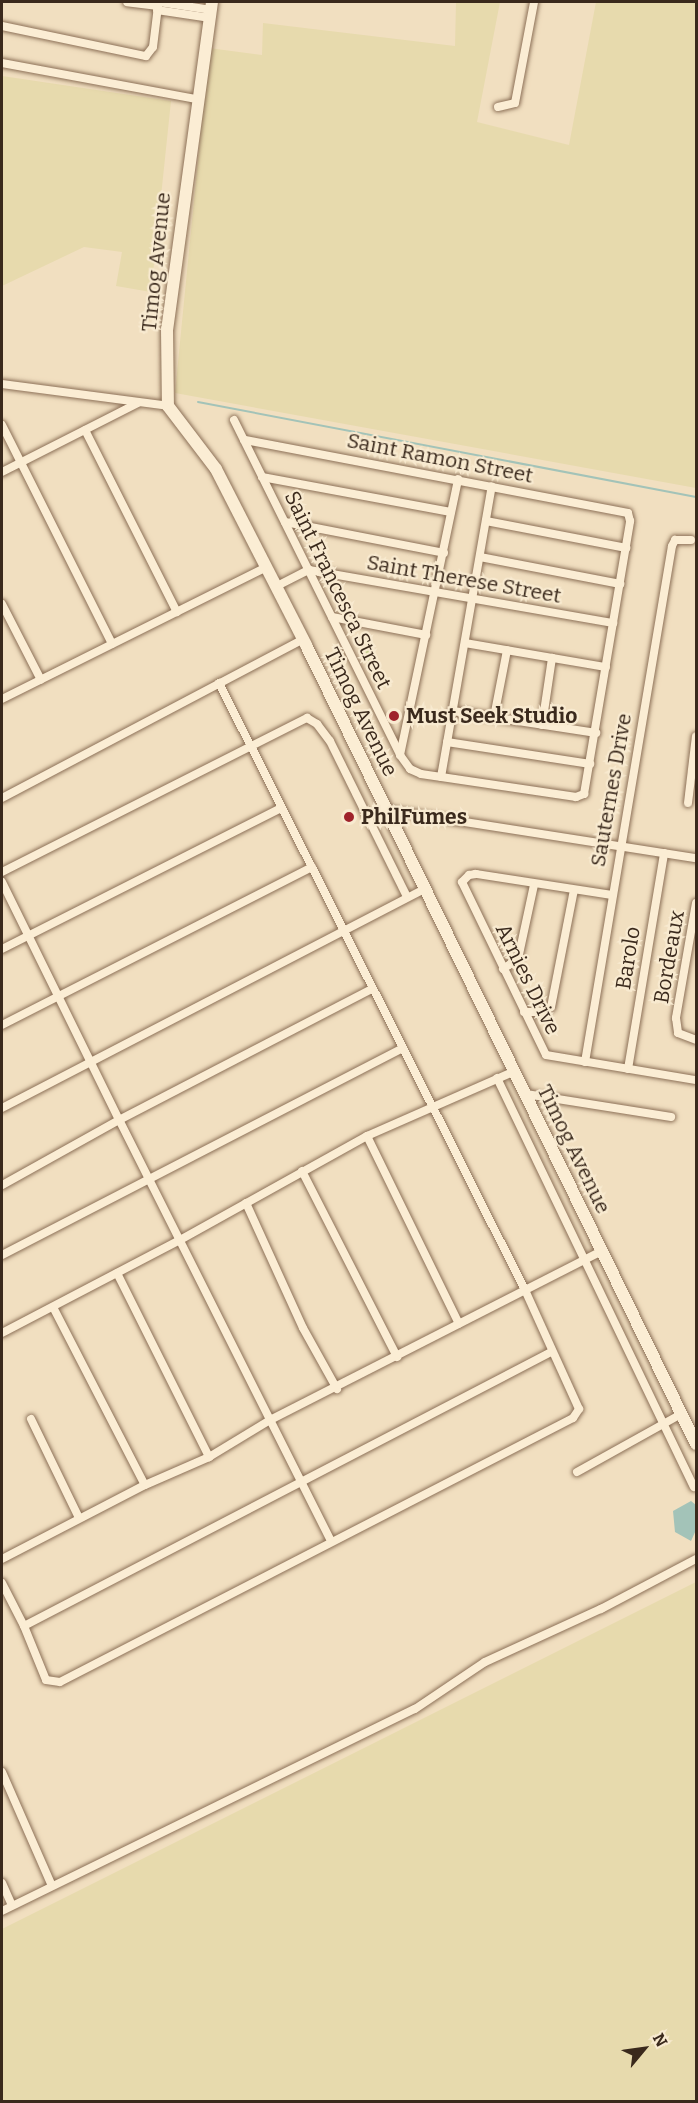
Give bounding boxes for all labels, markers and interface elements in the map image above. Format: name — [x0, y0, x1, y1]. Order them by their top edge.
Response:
street label: Timog Avenue — [136, 191, 176, 333]
street label: Saint Ramon Street — [345, 428, 535, 488]
street label: Saint Francesca Street — [279, 487, 397, 693]
street label: Saint Therese Street — [365, 550, 563, 608]
street label: Timog Avenue — [319, 644, 403, 780]
place label: Must Seek Studio — [406, 703, 577, 729]
marker: Must Seek Studio — [387, 709, 401, 723]
street label: Sauternes Drive — [585, 711, 637, 869]
place label: PhilFumes — [361, 804, 467, 830]
marker: PhilFumes — [342, 810, 356, 824]
street label: Bordeaux — [648, 908, 690, 1006]
street label: Arnies Drive — [490, 919, 566, 1039]
street label: Barolo — [611, 925, 645, 991]
street label: Timog Avenue — [532, 1081, 616, 1217]
north arrow — [614, 2019, 674, 2079]
text: N — [649, 2030, 671, 2050]

